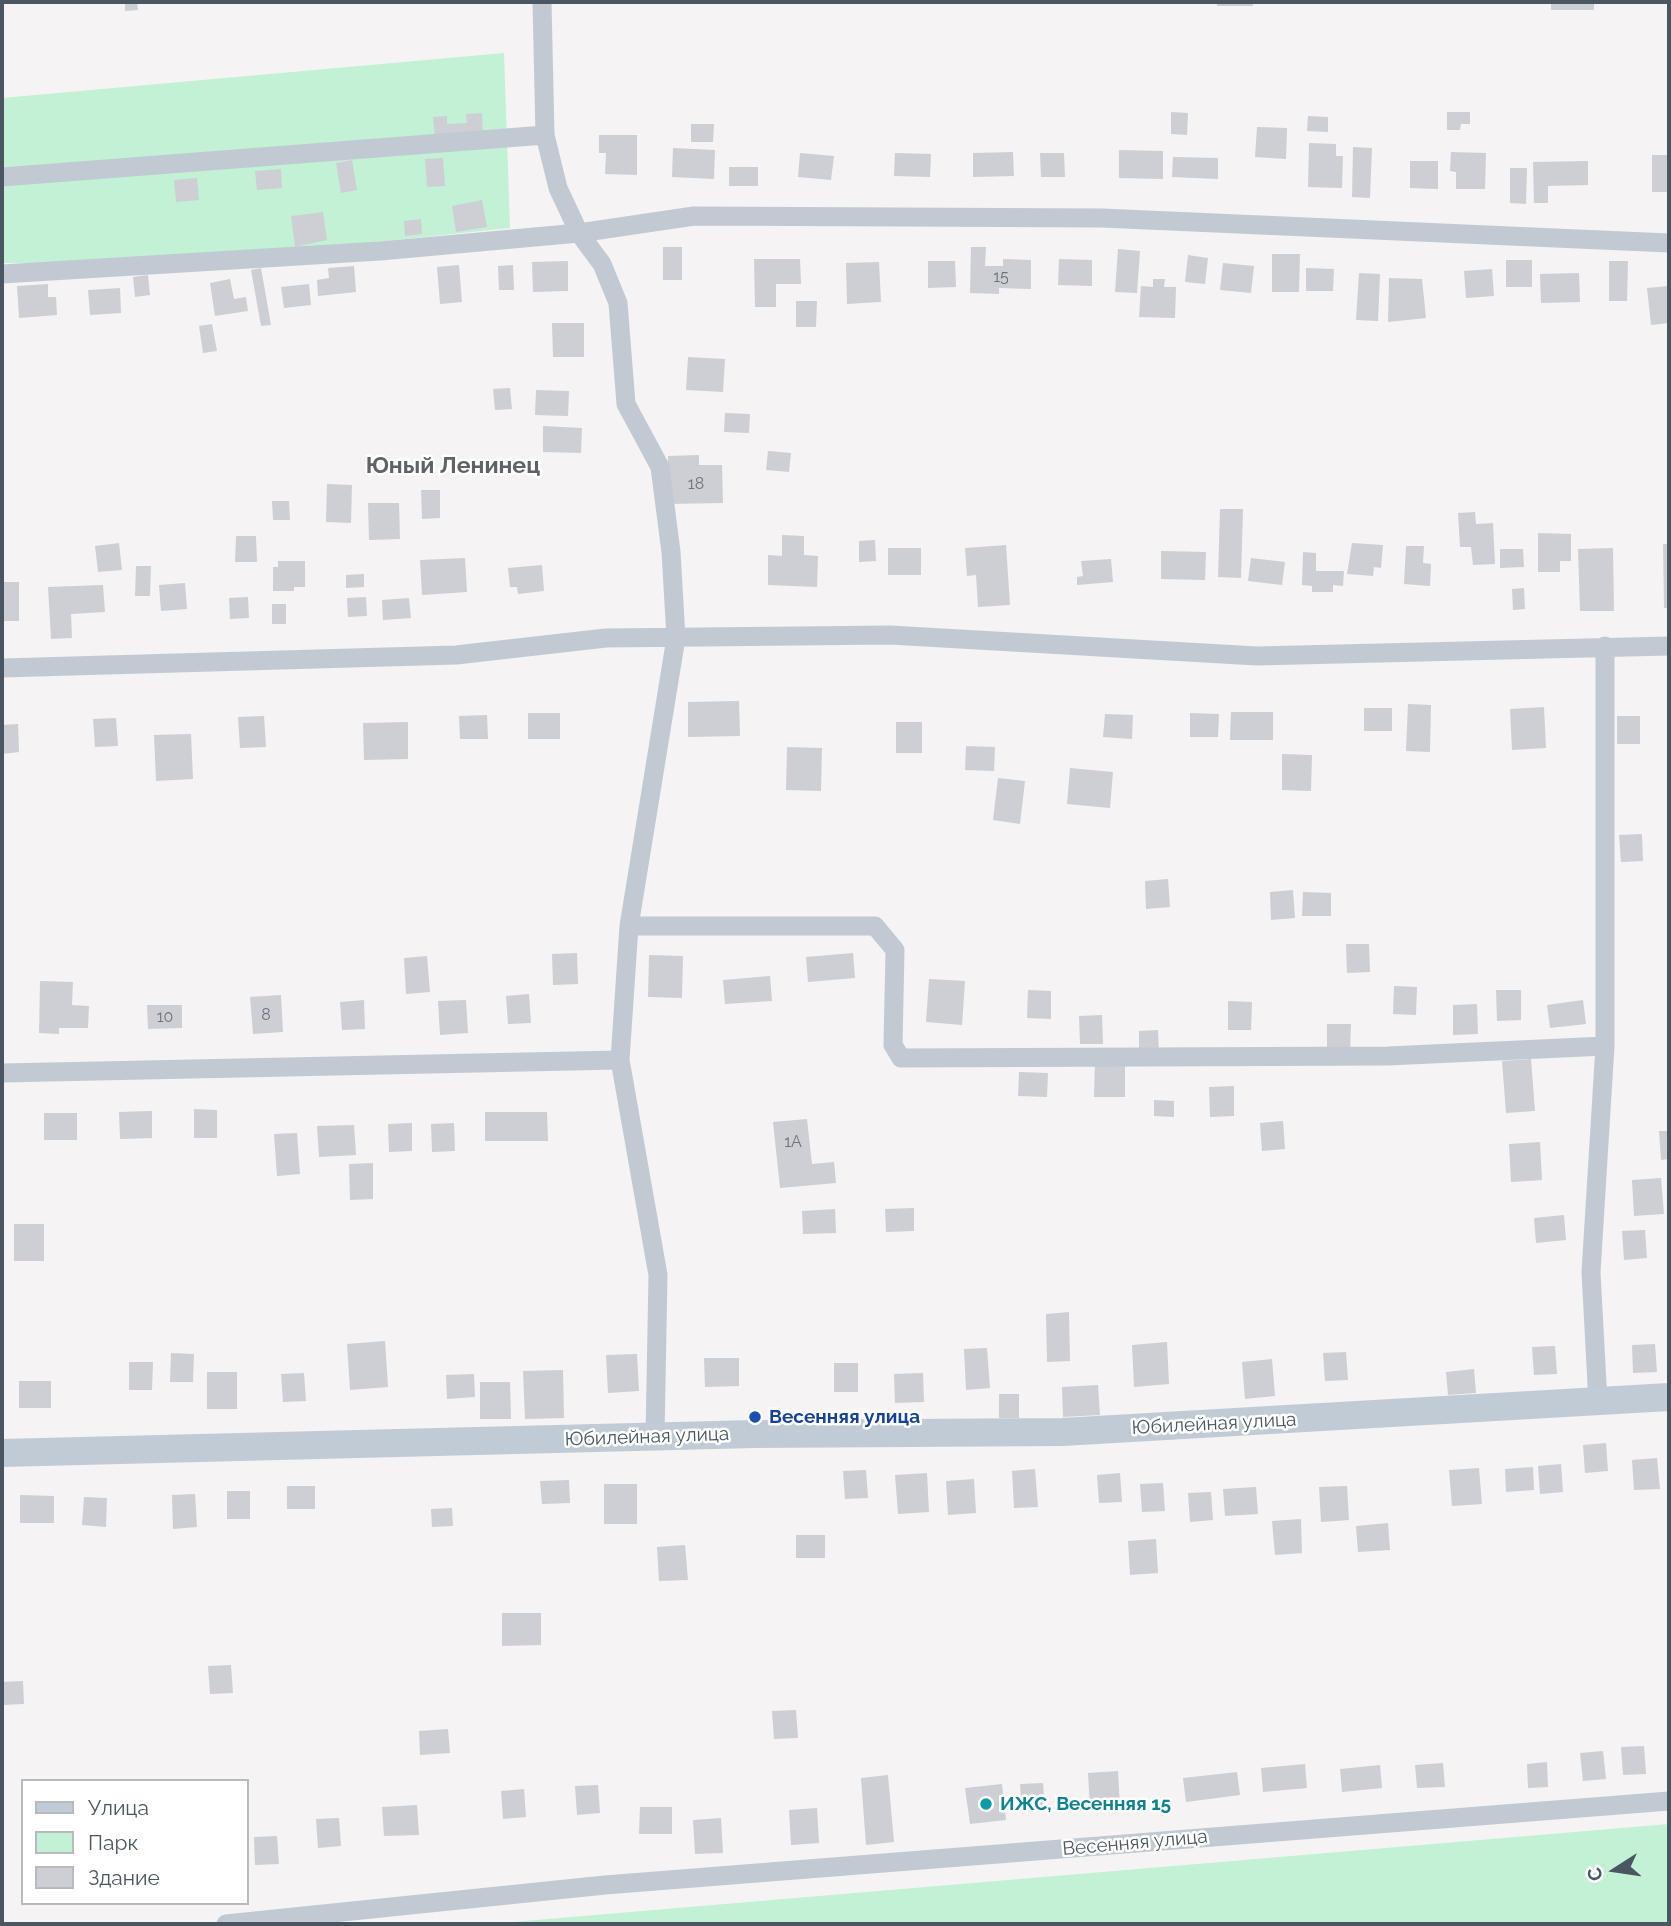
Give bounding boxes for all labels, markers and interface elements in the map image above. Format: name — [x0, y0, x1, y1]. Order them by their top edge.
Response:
house number: 15 — [993, 267, 1009, 287]
district label: Юный Ленинец — [366, 452, 540, 480]
house number: 18 — [688, 474, 704, 494]
house number: 8 — [261, 1005, 271, 1025]
house number: 10 — [157, 1007, 173, 1027]
house number: 1А — [784, 1132, 802, 1152]
place label: Весенняя улица — [769, 1406, 920, 1428]
street label: Юбилейная улица — [1131, 1408, 1297, 1440]
marker: Весенняя улица — [747, 1409, 763, 1425]
street label: Юбилейная улица — [564, 1423, 730, 1451]
legend — [21, 1779, 248, 1905]
place label: ИЖС, Весенняя 15 — [1000, 1793, 1171, 1815]
text: Улица — [88, 1795, 149, 1820]
marker: ИЖС, Весенняя 15 — [978, 1796, 994, 1812]
street label: Весенняя улица — [1061, 1825, 1209, 1861]
text: Парк — [88, 1830, 138, 1855]
north arrow — [1580, 1835, 1650, 1905]
text: Здание — [88, 1865, 160, 1890]
text: С — [1582, 1866, 1607, 1883]

